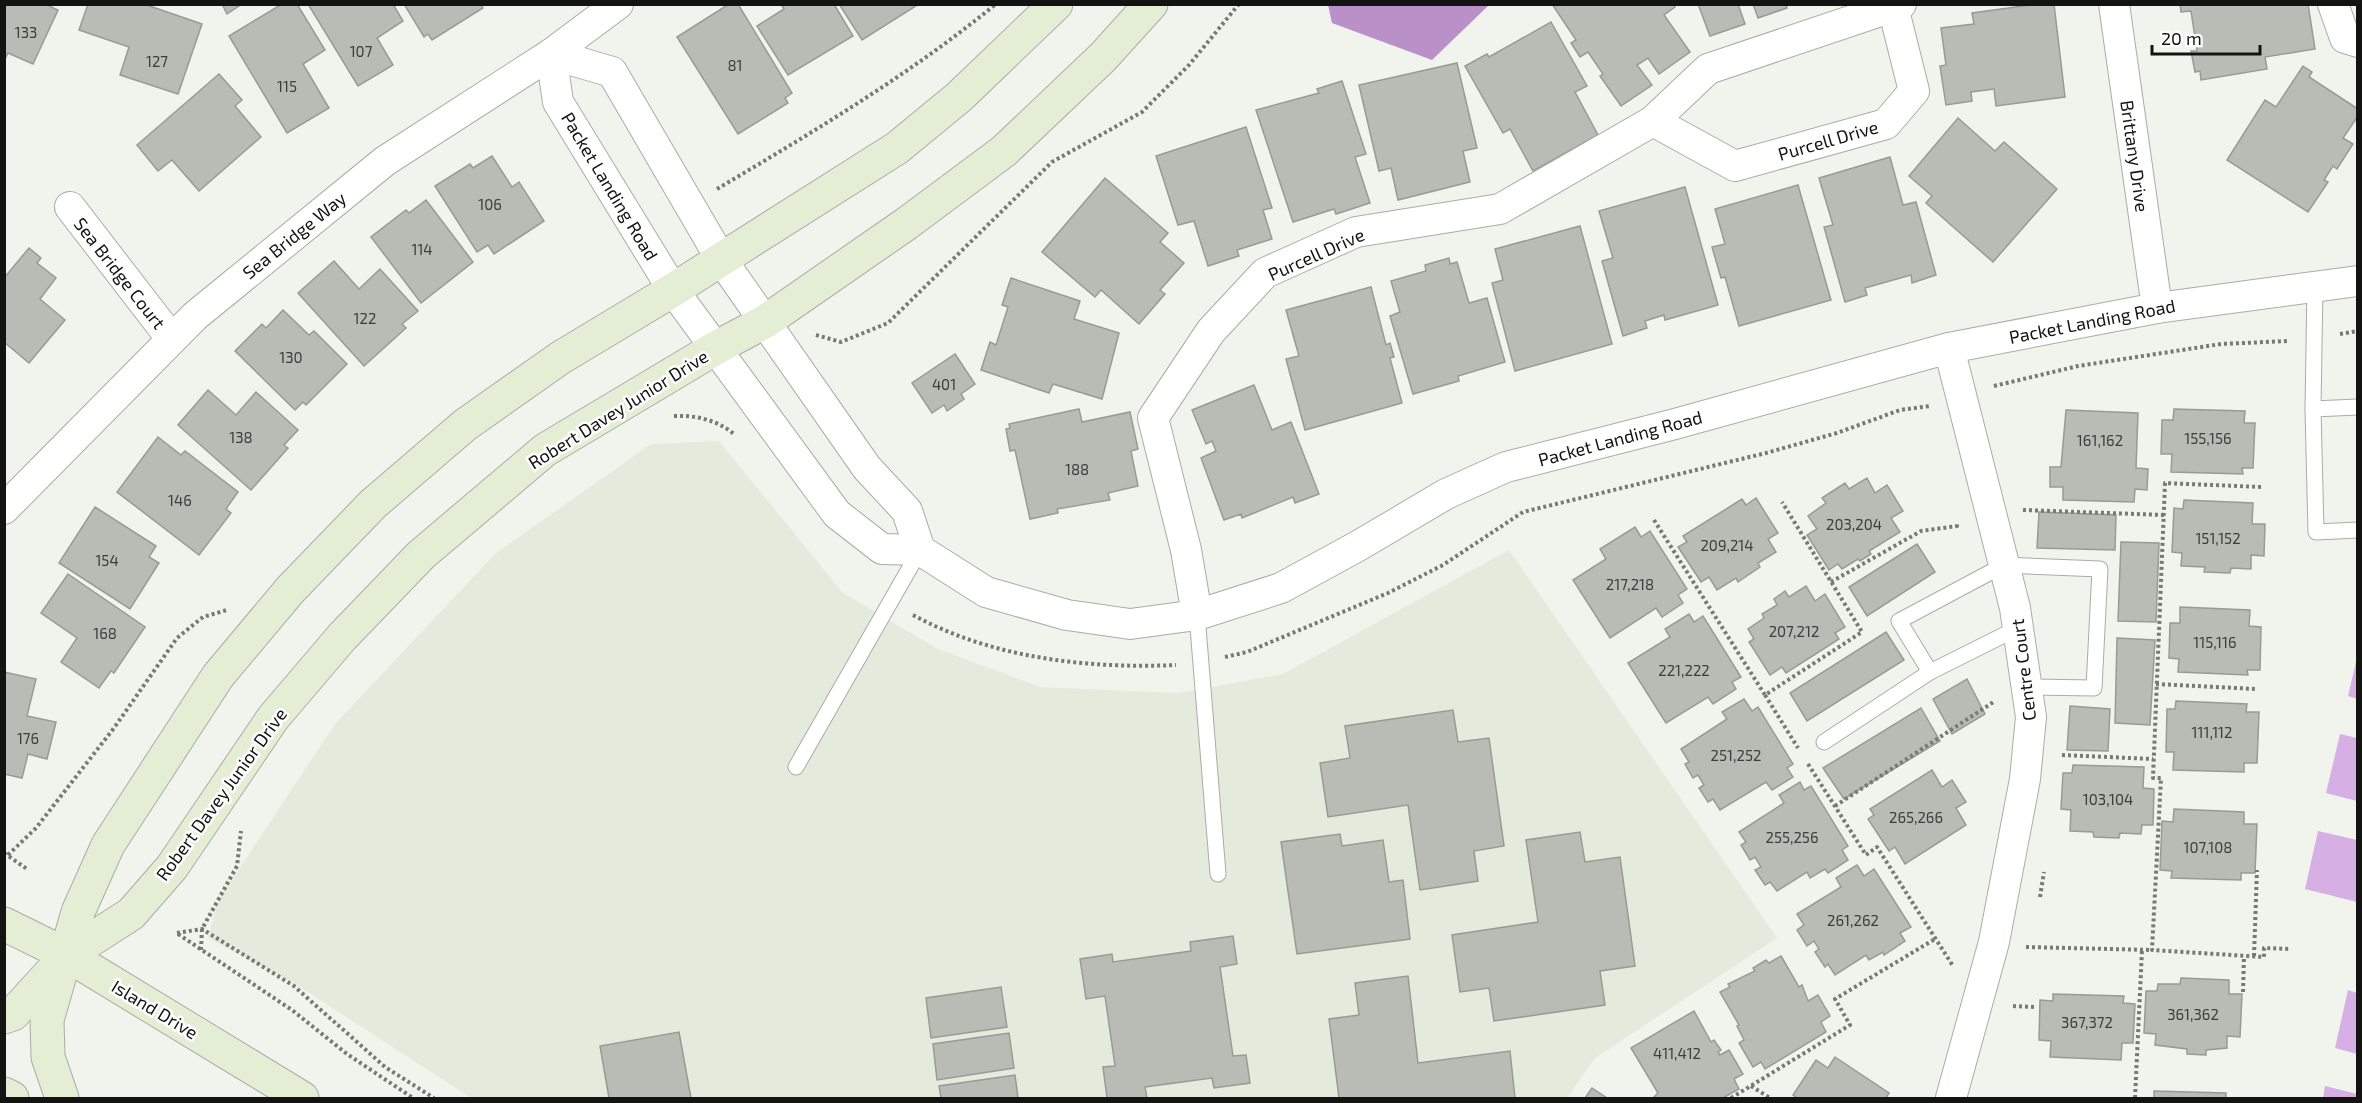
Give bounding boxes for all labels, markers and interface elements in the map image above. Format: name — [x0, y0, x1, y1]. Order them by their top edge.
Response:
scale bar — [2152, 18, 2260, 56]
house number: 133 — [15, 23, 37, 41]
text: 20 m — [2161, 27, 2202, 49]
house number: 107 — [350, 42, 373, 60]
house number: 127 — [146, 52, 168, 70]
house number: 81 — [727, 56, 743, 74]
house number: 115 — [277, 77, 297, 95]
street label: Brittany Drive — [2116, 99, 2154, 213]
street label: Packet Landing Road — [557, 108, 663, 264]
street label: Purcell Drive — [1775, 115, 1881, 165]
street label: Sea Bridge Way — [238, 186, 350, 283]
house number: 106 — [478, 195, 502, 213]
street label: Sea Bridge Court — [70, 213, 170, 333]
street label: Purcell Drive — [1264, 223, 1368, 285]
house number: 114 — [411, 240, 433, 258]
street label: Packet Landing Road — [2007, 294, 2177, 348]
house number: 122 — [354, 309, 376, 327]
street label: Robert Davey Junior Drive — [524, 345, 712, 473]
house number: 130 — [279, 348, 303, 366]
house number: 401 — [932, 375, 956, 393]
street label: Packet Landing Road — [1536, 406, 1704, 470]
house number: 138 — [229, 428, 253, 446]
house number: 155,156 — [2184, 429, 2232, 447]
house number: 161,162 — [2077, 431, 2123, 449]
house number: 188 — [1065, 460, 1089, 478]
house number: 146 — [168, 491, 192, 509]
house number: 203,204 — [1826, 515, 1882, 533]
house number: 151,152 — [2195, 529, 2241, 547]
house number: 209,214 — [1700, 536, 1754, 554]
house number: 154 — [95, 551, 119, 569]
house number: 217,218 — [1606, 575, 1654, 593]
street label: Centre Court — [2006, 618, 2040, 722]
house number: 207,212 — [1769, 622, 1819, 640]
house number: 168 — [93, 624, 117, 642]
house number: 115,116 — [2193, 633, 2237, 651]
house number: 221,222 — [1658, 661, 1710, 679]
street label: Robert Davey Junior Drive — [151, 703, 291, 885]
house number: 111,112 — [2191, 723, 2233, 741]
house number: 176 — [17, 729, 39, 747]
house number: 251,252 — [1711, 746, 1761, 764]
house number: 103,104 — [2083, 790, 2133, 808]
house number: 265,266 — [1889, 808, 1943, 826]
house number: 255,256 — [1766, 828, 1818, 846]
house number: 107,108 — [2184, 838, 2232, 856]
house number: 261,262 — [1827, 911, 1879, 929]
street label: Island Drive — [108, 975, 202, 1043]
house number: 361,362 — [2167, 1005, 2219, 1023]
house number: 367,372 — [2061, 1013, 2113, 1031]
house number: 411,412 — [1653, 1044, 1701, 1062]

